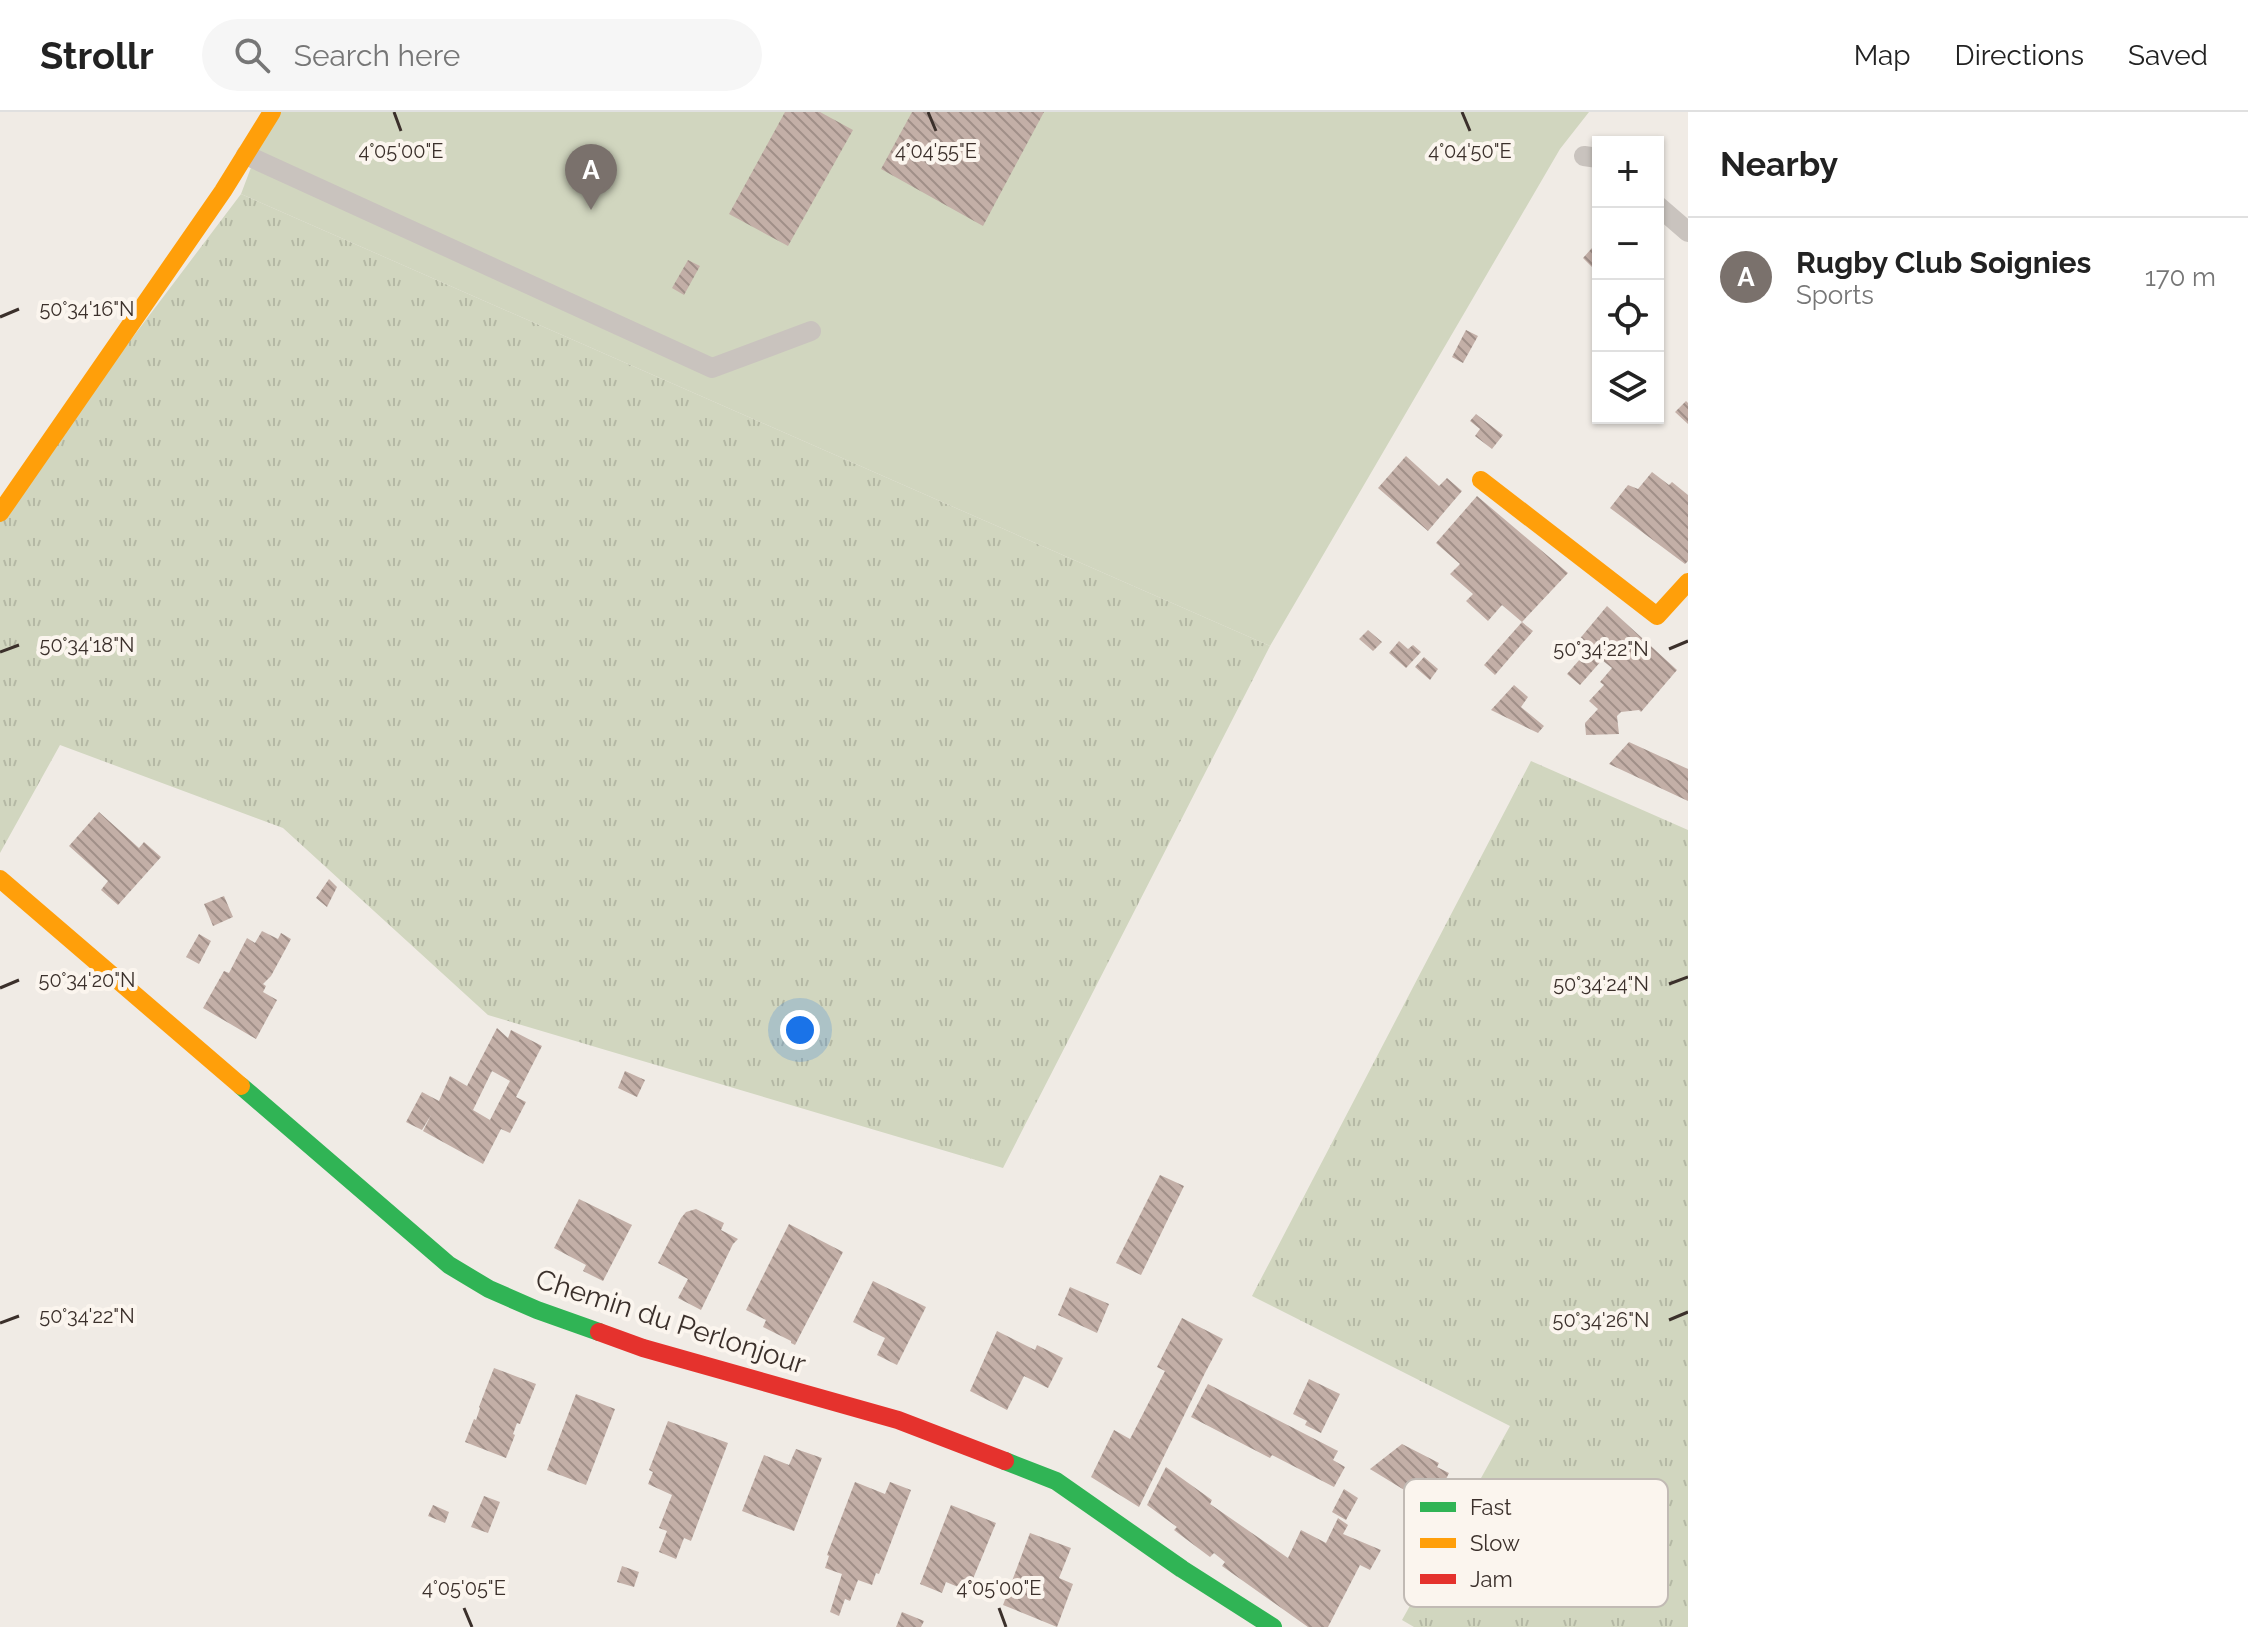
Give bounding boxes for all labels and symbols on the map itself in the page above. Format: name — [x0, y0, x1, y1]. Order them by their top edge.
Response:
text: 4°05'00"E — [358, 139, 444, 163]
text: 4°04'55"E — [895, 139, 977, 163]
text: 4°04'50"E — [1428, 139, 1512, 163]
pin: A — [565, 144, 617, 210]
text: 50°34'16"N — [39, 297, 135, 321]
text: 50°34'18"N — [40, 633, 134, 657]
text: 50°34'22"N — [1553, 637, 1649, 661]
text: 50°34'20"N — [38, 968, 136, 992]
text: 50°34'24"N — [1553, 972, 1649, 996]
your location — [780, 1010, 820, 1050]
street label: Chemin du Perlonjour — [532, 1262, 810, 1381]
text: 50°34'22"N — [39, 1304, 135, 1328]
text: 50°34'26"N — [1553, 1308, 1649, 1332]
legend — [1404, 1479, 1668, 1607]
text: Fast — [1470, 1494, 1512, 1520]
text: Slow — [1470, 1530, 1520, 1556]
text: Jam — [1470, 1566, 1513, 1592]
text: 4°05'05"E — [422, 1576, 506, 1600]
text: 4°05'00"E — [956, 1576, 1042, 1600]

